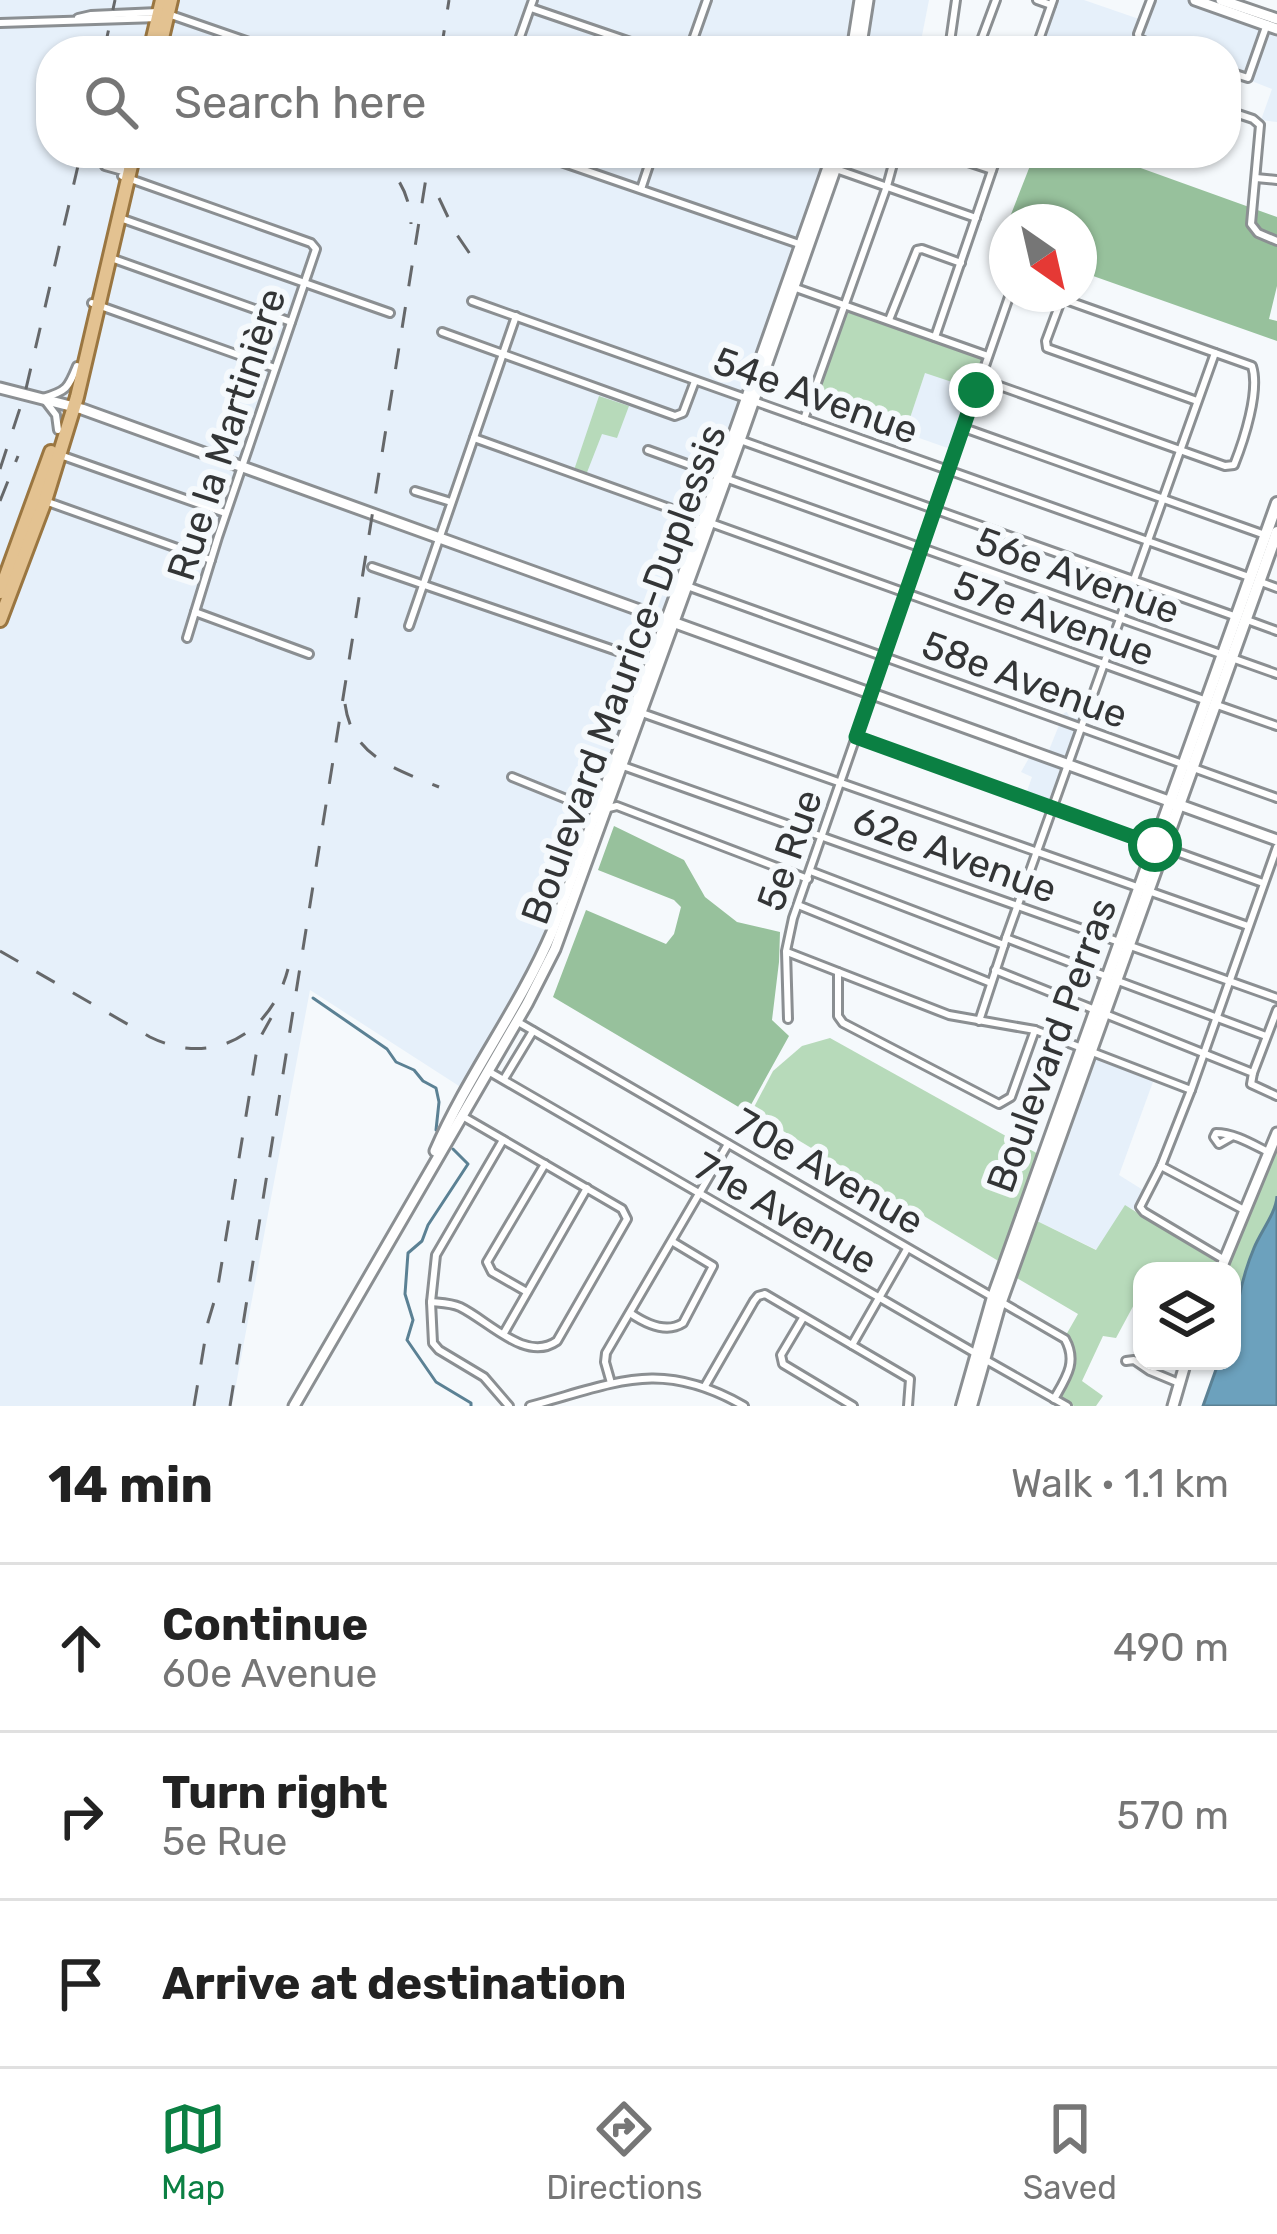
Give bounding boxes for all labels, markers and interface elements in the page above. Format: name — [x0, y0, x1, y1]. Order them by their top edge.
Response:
search box — [36, 36, 1241, 168]
icon: search — [78, 69, 144, 135]
text: Search here — [174, 76, 426, 129]
north arrow — [989, 204, 1097, 312]
street label: Rue la Martinière — [158, 283, 296, 586]
street label: 54e Avenue — [707, 338, 924, 454]
route end — [949, 363, 1003, 417]
street label: Boulevard Maurice-Duplessis — [512, 418, 736, 930]
street label: 56e Avenue — [969, 518, 1186, 634]
street label: 57e Avenue — [947, 561, 1160, 676]
street label: 58e Avenue — [916, 622, 1134, 738]
street label: 5e Rue — [748, 784, 832, 917]
street label: 62e Avenue — [847, 797, 1063, 913]
route start — [1128, 818, 1182, 872]
street label: Boulevard Perras — [977, 892, 1126, 1199]
street label: 70e Avenue — [725, 1099, 932, 1245]
street label: 71e Avenue — [686, 1143, 885, 1285]
map controls — [1133, 1262, 1241, 1370]
button: layers — [1133, 1262, 1241, 1370]
text: 14 min — [48, 1454, 213, 1515]
text: Walk · 1.1 km — [1011, 1461, 1229, 1507]
text: Continue — [162, 1598, 368, 1651]
icon: ahead — [48, 1615, 114, 1681]
text: 490 m — [1113, 1625, 1229, 1671]
text: 60e Avenue — [162, 1651, 377, 1697]
text: Turn right — [162, 1766, 388, 1819]
icon: right — [48, 1783, 114, 1849]
text: 570 m — [1117, 1793, 1229, 1839]
text: 5e Rue — [162, 1819, 287, 1865]
icon: arrive — [48, 1951, 114, 2017]
text: Arrive at destination — [162, 1957, 627, 2010]
tab: Map — [160, 2096, 226, 2207]
tab: Directions — [546, 2096, 703, 2207]
tab: Saved — [1023, 2096, 1117, 2207]

